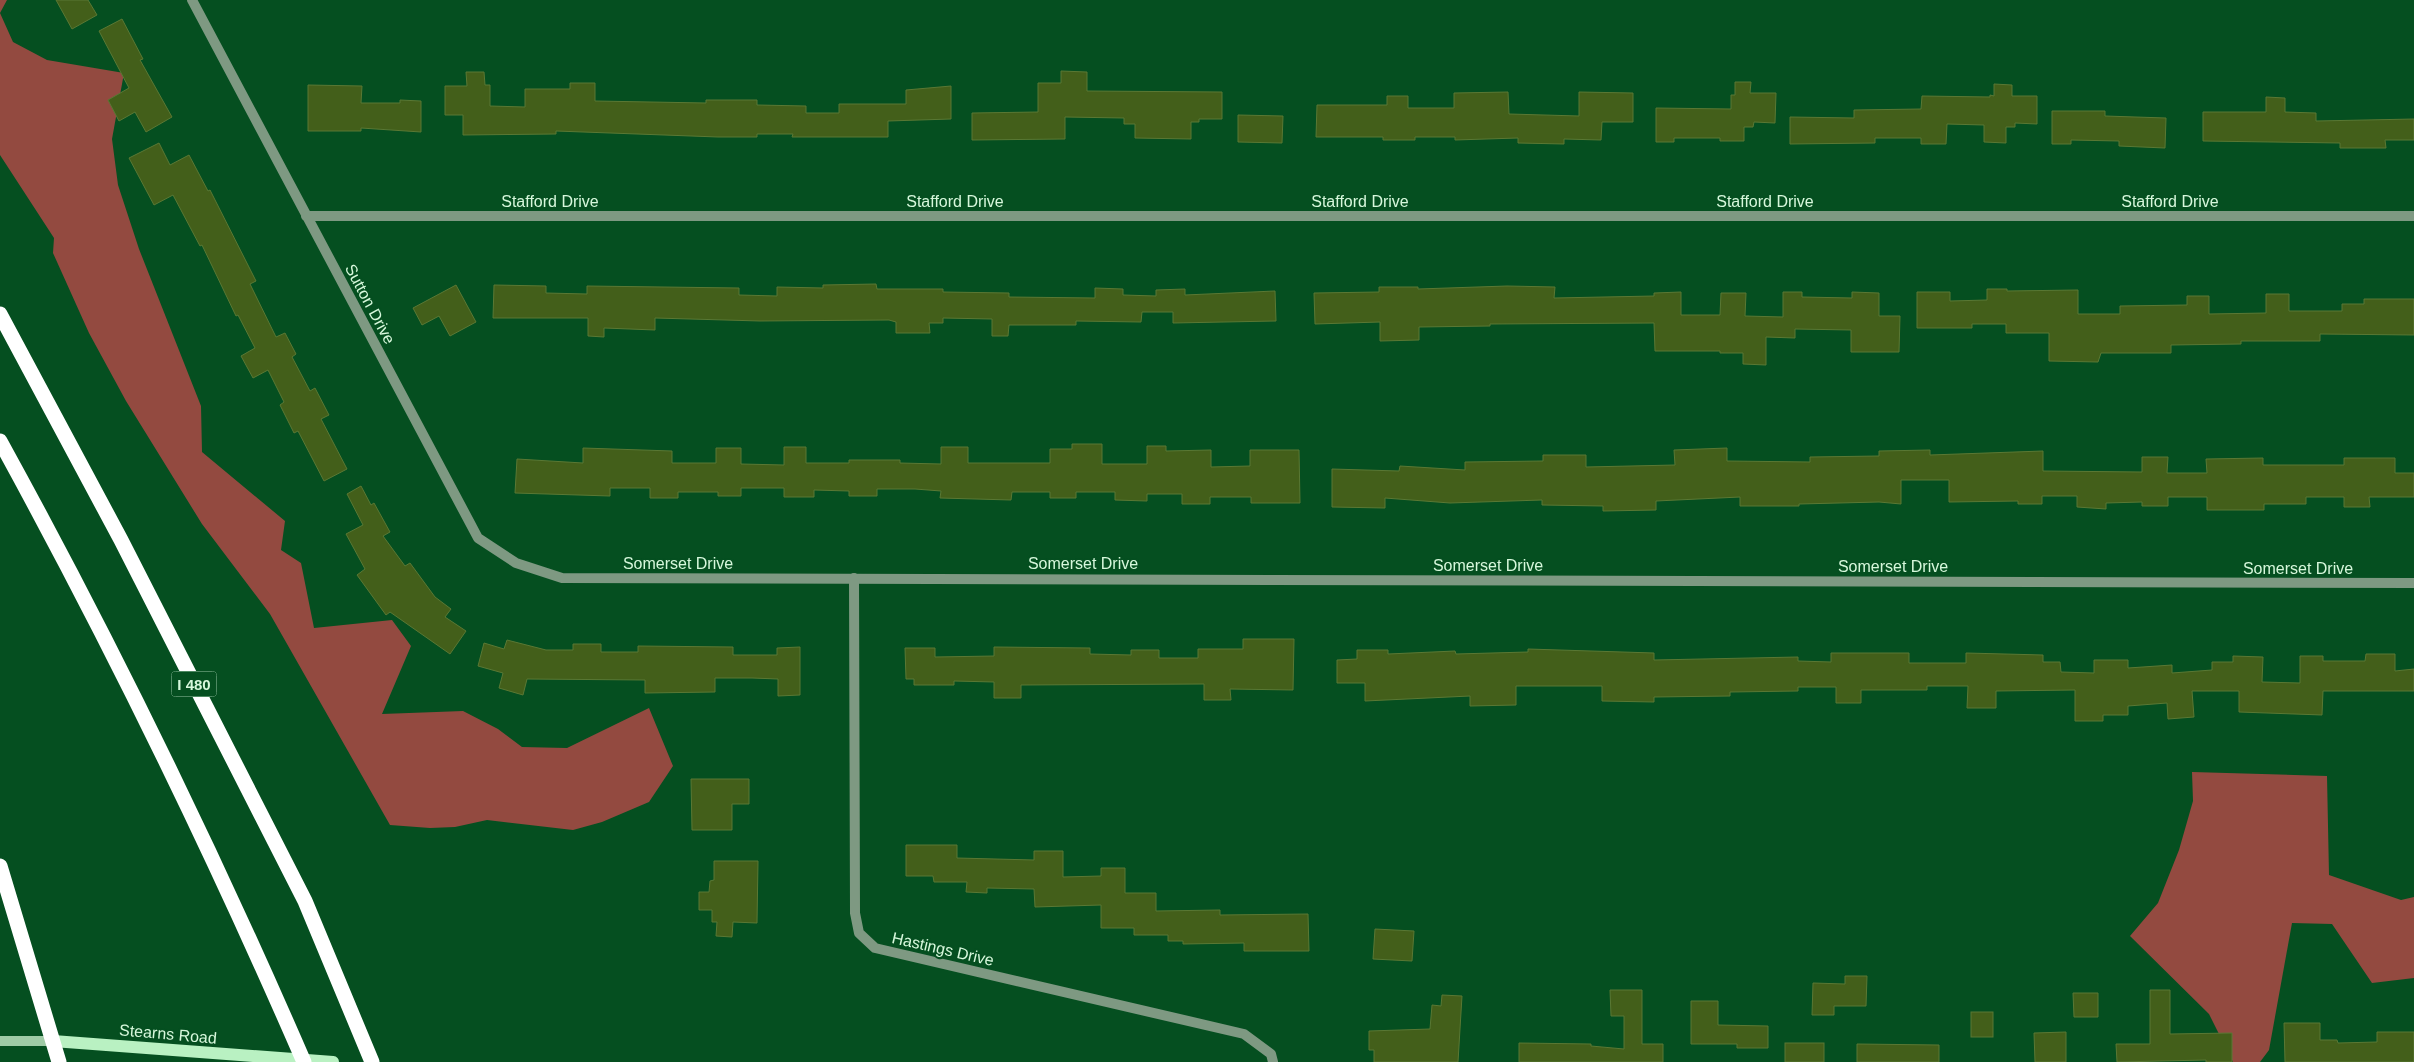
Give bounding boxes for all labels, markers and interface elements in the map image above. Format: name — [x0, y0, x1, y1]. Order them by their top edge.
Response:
street label: Stafford Drive — [501, 193, 599, 210]
street label: Stafford Drive — [906, 193, 1004, 210]
street label: Stafford Drive — [1311, 193, 1409, 210]
street label: Stafford Drive — [1716, 193, 1814, 210]
street label: Stafford Drive — [2121, 193, 2219, 210]
street label: Sutton Drive — [342, 261, 398, 347]
street label: Somerset Drive — [623, 555, 733, 572]
street label: Somerset Drive — [1028, 555, 1138, 572]
street label: Somerset Drive — [1433, 557, 1543, 574]
street label: Somerset Drive — [1838, 558, 1948, 575]
street label: Somerset Drive — [2243, 560, 2353, 577]
road number: I 480 — [172, 672, 216, 696]
street label: Hastings Drive — [890, 929, 996, 969]
street label: Stearns Road — [119, 1021, 217, 1047]

